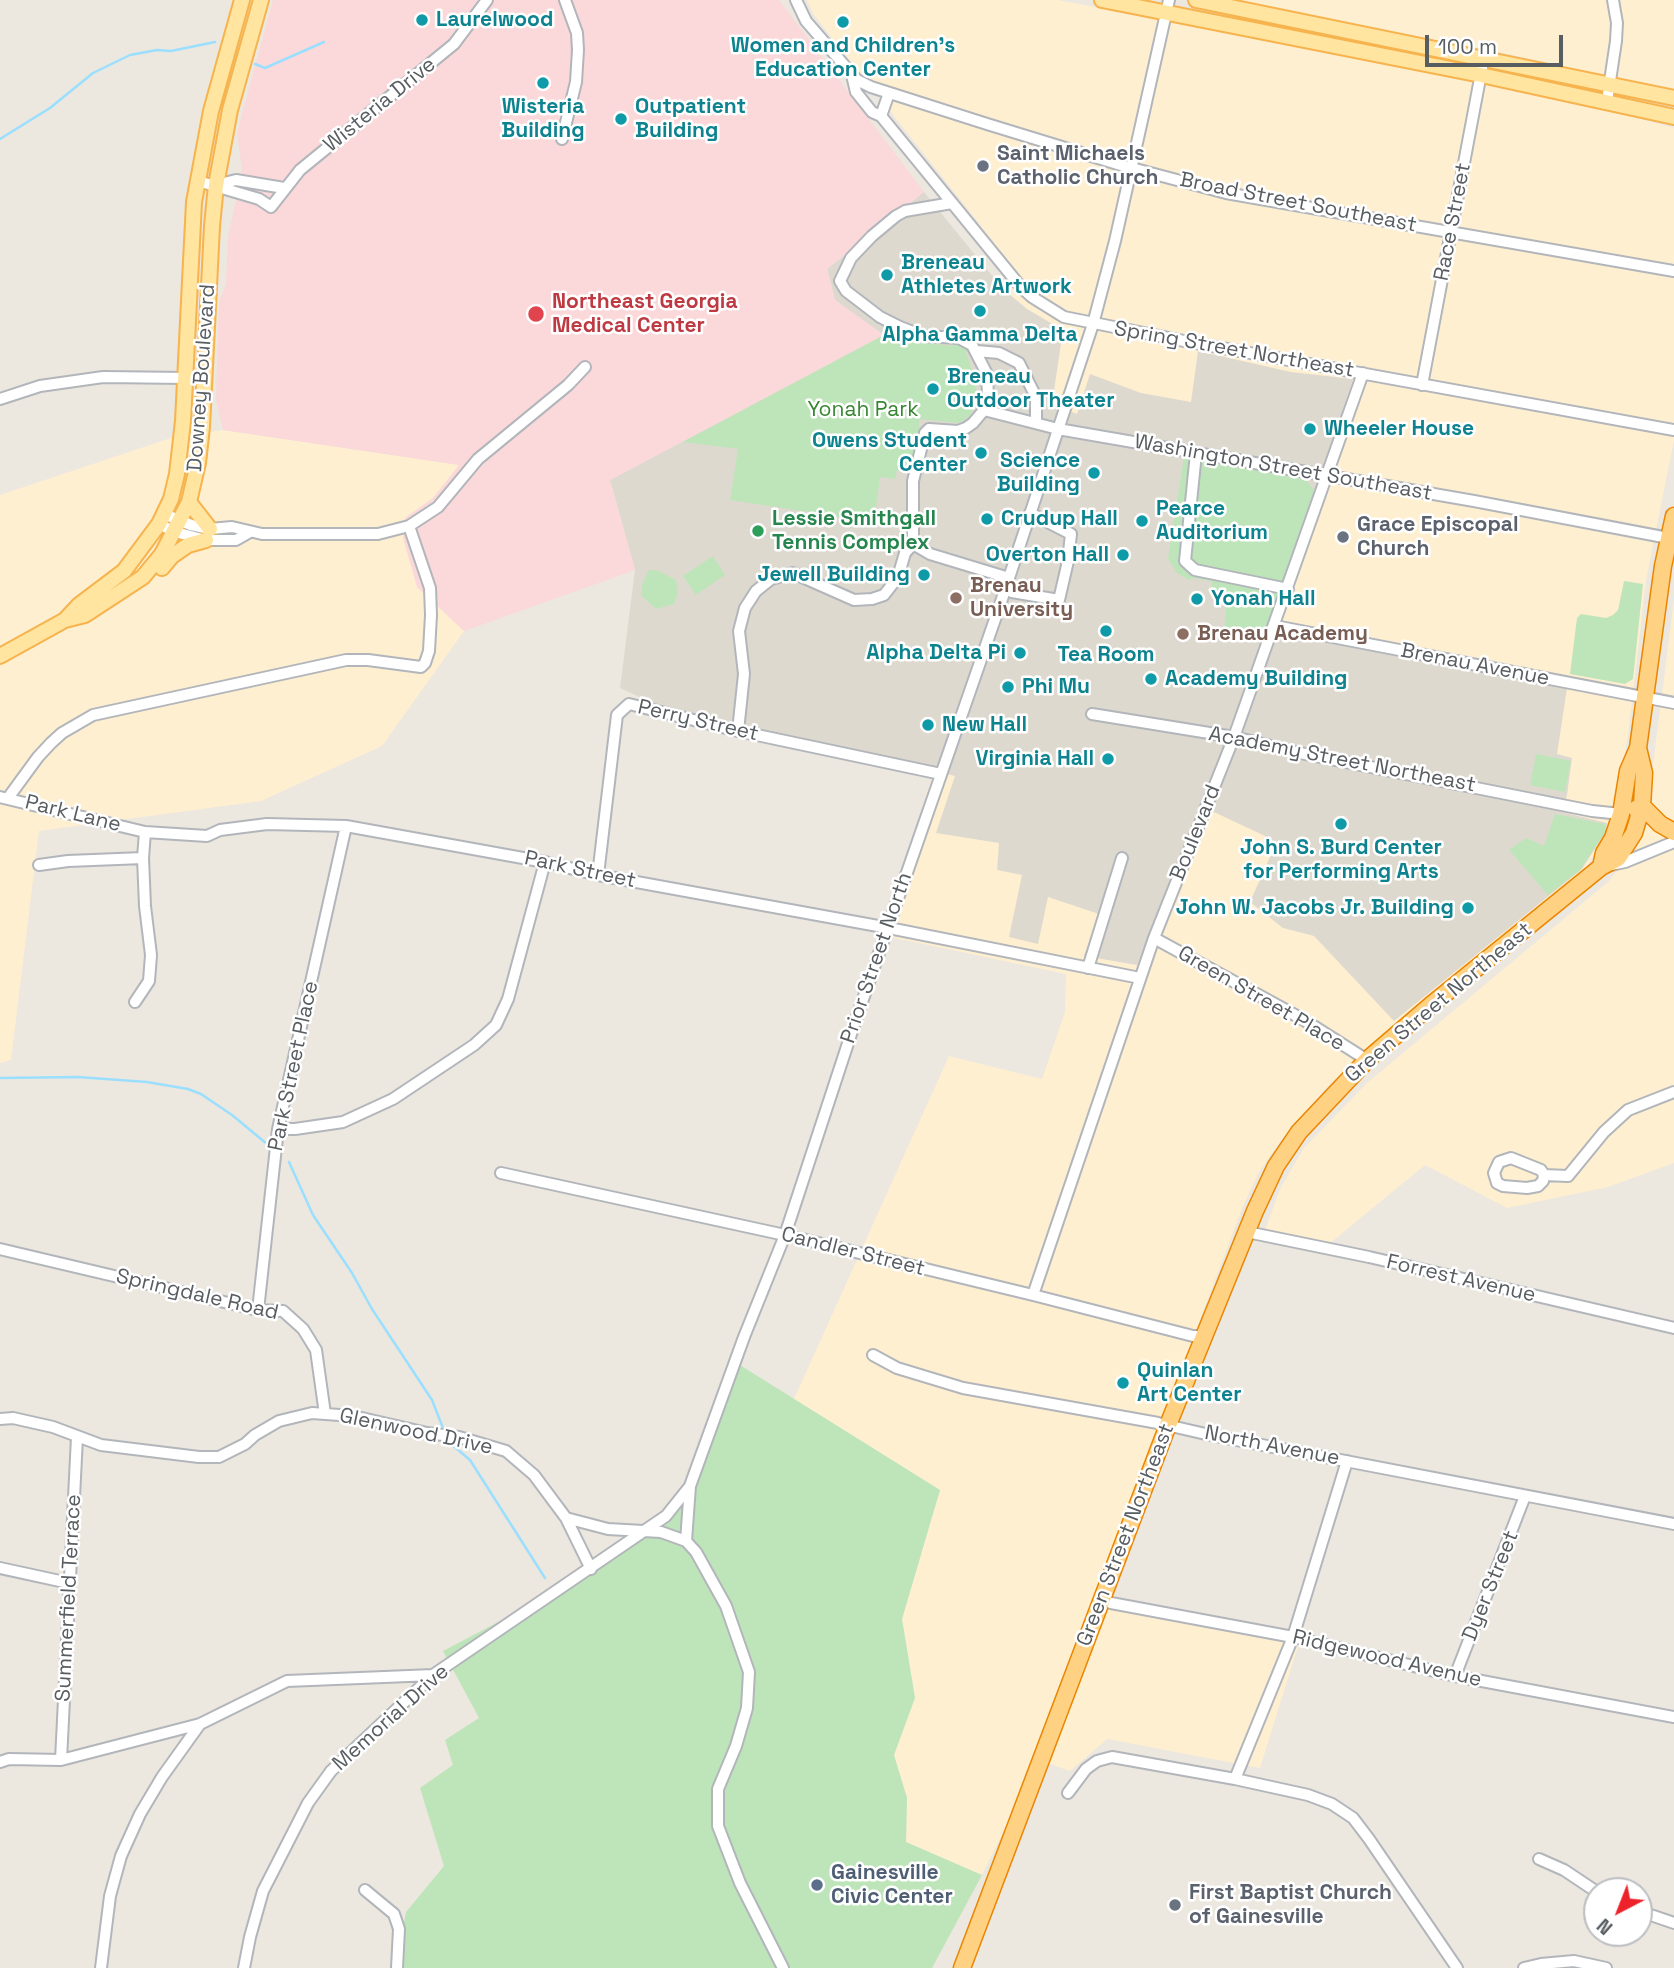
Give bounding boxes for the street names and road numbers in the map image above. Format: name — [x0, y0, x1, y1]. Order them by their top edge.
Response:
street label: Wisteria Drive — [319, 52, 441, 158]
street label: Race Street — [1429, 161, 1477, 283]
street label: Broad Street Southeast — [1177, 168, 1419, 238]
street label: Downey Boulevard — [183, 283, 221, 473]
street label: Spring Street Northeast — [1112, 316, 1356, 384]
street label: Washington Street Southeast — [1132, 429, 1434, 507]
street label: Brenau Avenue — [1399, 638, 1551, 692]
street label: Perry Street — [635, 695, 761, 747]
street label: Academy Street Northeast — [1206, 722, 1478, 798]
street label: Boulevard — [1165, 781, 1227, 885]
street label: Park Lane — [22, 790, 124, 838]
street label: Park Street — [522, 846, 638, 894]
street label: Prior Street North — [836, 869, 918, 1047]
street label: Green Street Northeast — [1340, 917, 1538, 1089]
street label: Green Street Place — [1173, 941, 1349, 1057]
street label: Park Street Place — [264, 979, 324, 1153]
street label: Candler Street — [779, 1222, 927, 1282]
street label: Forrest Avenue — [1384, 1250, 1538, 1308]
street label: Springdale Road — [113, 1264, 281, 1326]
street label: Glenwood Drive — [337, 1403, 495, 1461]
street label: Green Street Northeast — [1072, 1420, 1180, 1650]
street label: North Avenue — [1202, 1421, 1342, 1471]
street label: Summerfield Terrace — [51, 1494, 87, 1702]
street label: Dyer Street — [1457, 1527, 1525, 1645]
street label: Ridgewood Avenue — [1290, 1625, 1484, 1693]
street label: Memorial Drive — [328, 1659, 454, 1777]

